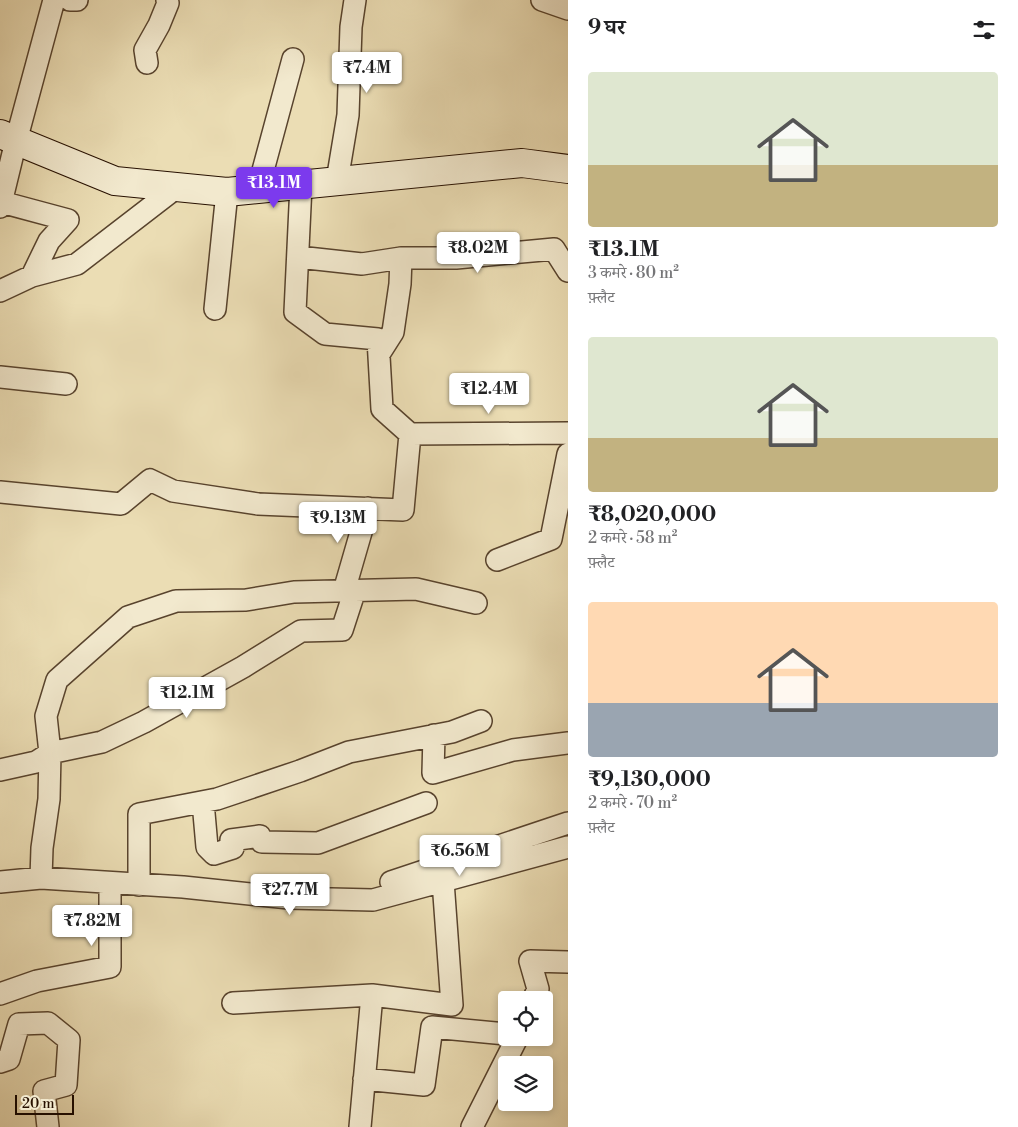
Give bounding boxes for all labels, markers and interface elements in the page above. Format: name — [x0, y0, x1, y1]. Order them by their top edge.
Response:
text: 9 घर — [588, 15, 625, 41]
icon: filters — [970, 16, 998, 44]
pin: ₹7.4M — [332, 52, 402, 94]
text: ₹7.4M — [343, 58, 391, 78]
icon: home — [748, 105, 838, 195]
pin: ₹13.1M — [233, 166, 315, 209]
text: ₹13.1M — [247, 173, 301, 193]
pin: ₹8.02M — [437, 232, 519, 274]
text: ₹13.1M — [588, 237, 659, 263]
text: ₹8.02M — [448, 238, 508, 258]
text: 3 कमरे · 80 m² — [588, 263, 679, 283]
text: फ़्लैट — [588, 288, 615, 308]
icon: home — [748, 370, 838, 460]
pin: ₹12.4M — [448, 372, 530, 415]
text: ₹12.4M — [460, 379, 518, 399]
pin: ₹9.13M — [297, 502, 379, 544]
text: ₹8,020,000 — [588, 502, 716, 528]
text: ₹9.13M — [310, 508, 366, 528]
text: 2 कमरे · 58 m² — [588, 528, 677, 548]
text: फ़्लैट — [588, 553, 615, 573]
icon: home — [748, 635, 838, 725]
pin: ₹12.1M — [146, 676, 228, 719]
text: ₹12.1M — [160, 683, 214, 703]
text: ₹9,130,000 — [588, 767, 711, 793]
text: 2 कमरे · 70 m² — [588, 793, 677, 813]
text: फ़्लैट — [588, 818, 615, 838]
pin: ₹6.56M — [419, 834, 501, 877]
text: ₹6.56M — [431, 841, 489, 861]
pin: ₹27.7M — [249, 874, 331, 916]
text: ₹27.7M — [262, 880, 318, 900]
pin: ₹7.82M — [51, 904, 133, 947]
text: ₹7.82M — [63, 911, 121, 931]
map controls — [498, 991, 553, 1111]
button: locate — [498, 991, 553, 1046]
button: layers — [498, 1056, 553, 1111]
scale bar — [15, 1092, 74, 1115]
text: 20 m — [22, 1095, 54, 1113]

